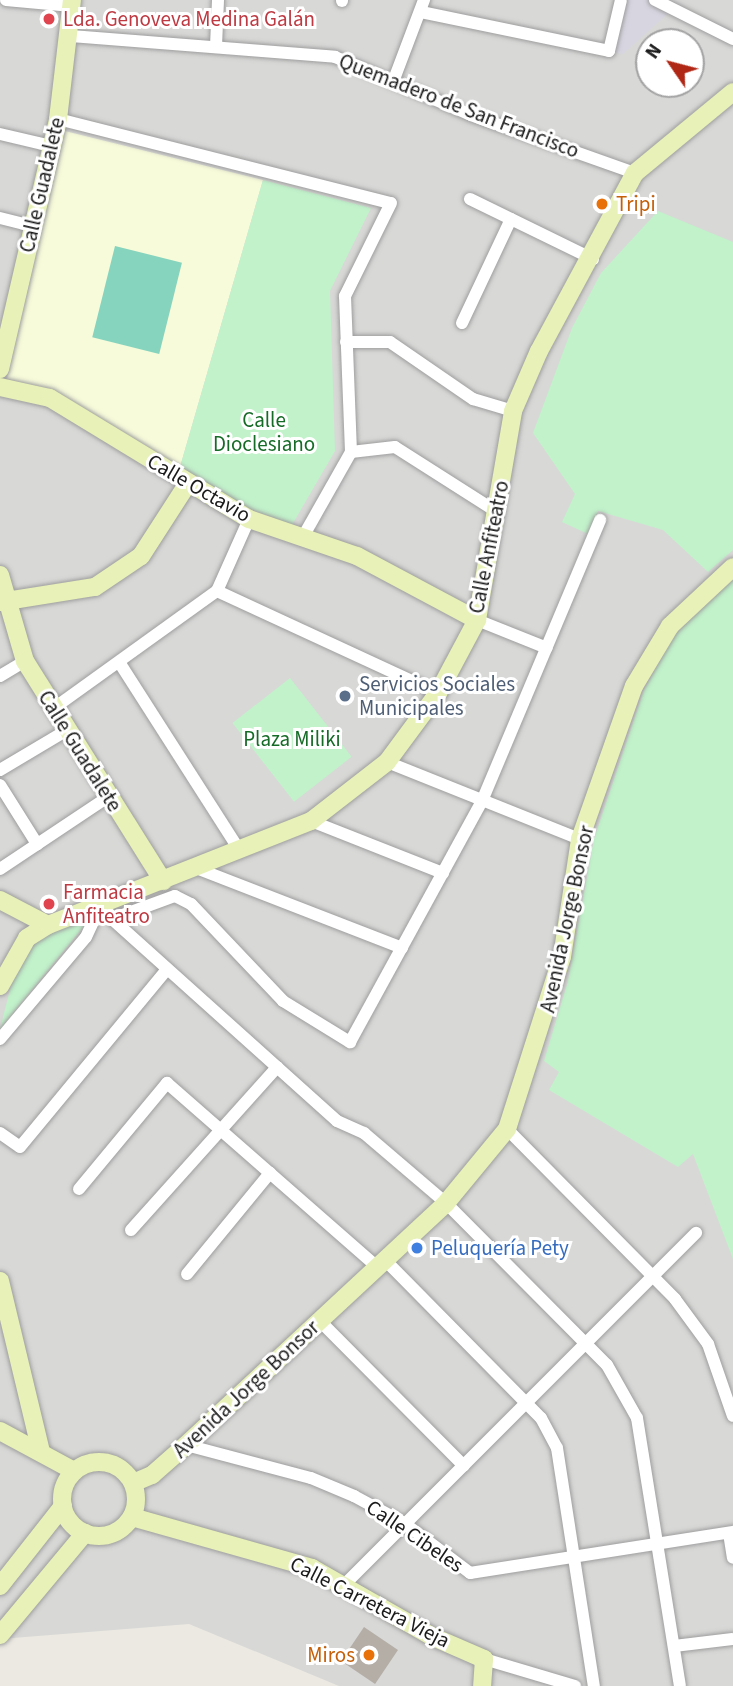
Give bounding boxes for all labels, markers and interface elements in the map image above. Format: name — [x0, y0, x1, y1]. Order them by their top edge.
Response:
place label: Lda. Genoveva Medina Galán — [63, 6, 315, 32]
marker: Lda. Genoveva Medina Galán — [41, 11, 57, 27]
north arrow — [635, 28, 705, 98]
text: N — [639, 39, 669, 65]
street label: Quemadero de San Francisco — [335, 49, 583, 163]
street label: Calle Guadalete — [14, 115, 70, 255]
place label: Tripi — [616, 191, 656, 217]
marker: Tripi — [594, 196, 610, 212]
park label: Calle Dioclesiano — [213, 407, 315, 457]
street label: Calle Octavio — [143, 448, 255, 528]
street label: Calle Anfiteatro — [464, 478, 514, 616]
place label: Servicios Sociales Municipales — [359, 671, 515, 721]
street label: Calle Guadalete — [33, 686, 127, 816]
marker: Servicios Sociales Municipales — [337, 688, 353, 704]
park label: Plaza Miliki — [243, 726, 341, 752]
street label: Avenida Jorge Bonsor — [535, 823, 599, 1015]
place label: Farmacia Anfiteatro — [63, 879, 150, 929]
marker: Farmacia Anfiteatro — [41, 896, 57, 912]
place label: Peluquería Pety — [431, 1235, 569, 1261]
marker: Peluquería Pety — [409, 1240, 425, 1256]
street label: Avenida Jorge Bonsor — [168, 1315, 324, 1463]
street label: Calle Cibeles — [362, 1494, 468, 1578]
street label: Calle Carretera Vieja — [286, 1551, 454, 1653]
place label: Miros — [307, 1642, 355, 1668]
marker: Miros — [361, 1647, 377, 1663]

